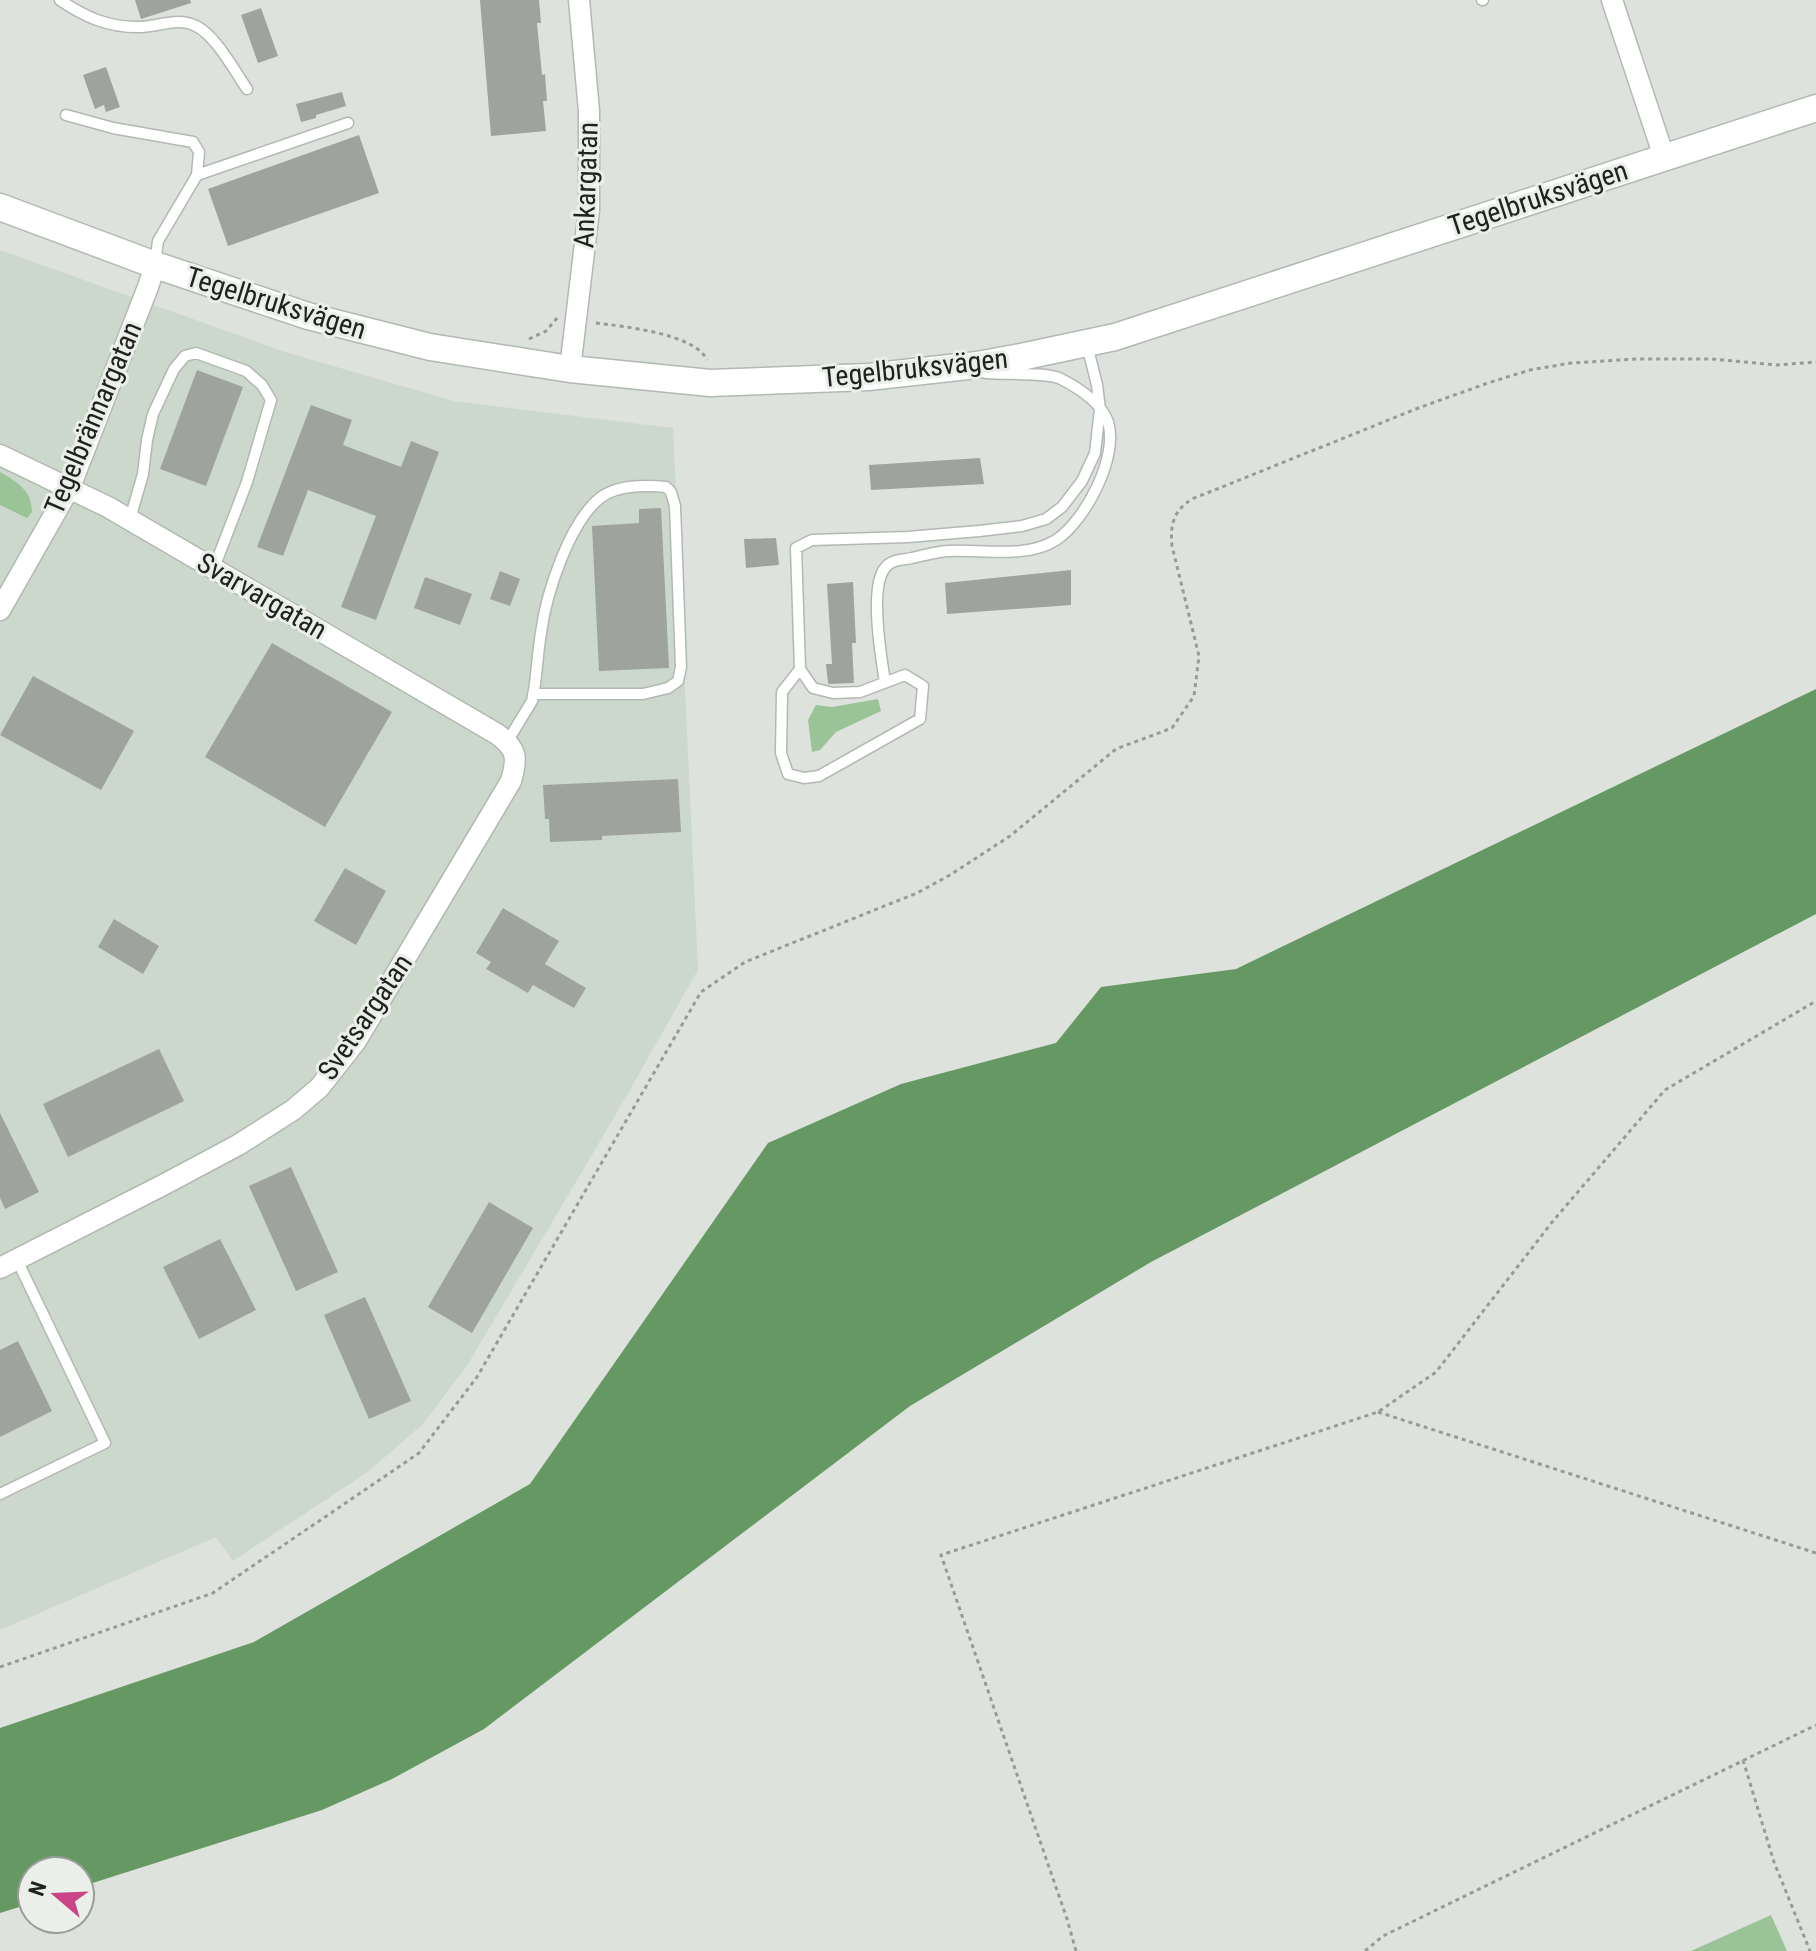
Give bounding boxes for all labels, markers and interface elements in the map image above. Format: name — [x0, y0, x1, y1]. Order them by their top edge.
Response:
street label: Ankargatan — [567, 121, 605, 249]
street label: Tegelbruksvägen — [1444, 153, 1632, 243]
street label: Tegelbruksvägen — [182, 260, 370, 346]
street label: Tegelbrännargatan — [38, 317, 148, 519]
street label: Tegelbruksvägen — [820, 342, 1010, 394]
street label: Svarvargatan — [191, 546, 333, 646]
street label: Svetsargatan — [311, 948, 419, 1086]
north arrow — [16, 1855, 96, 1935]
text: N — [24, 1878, 52, 1899]

